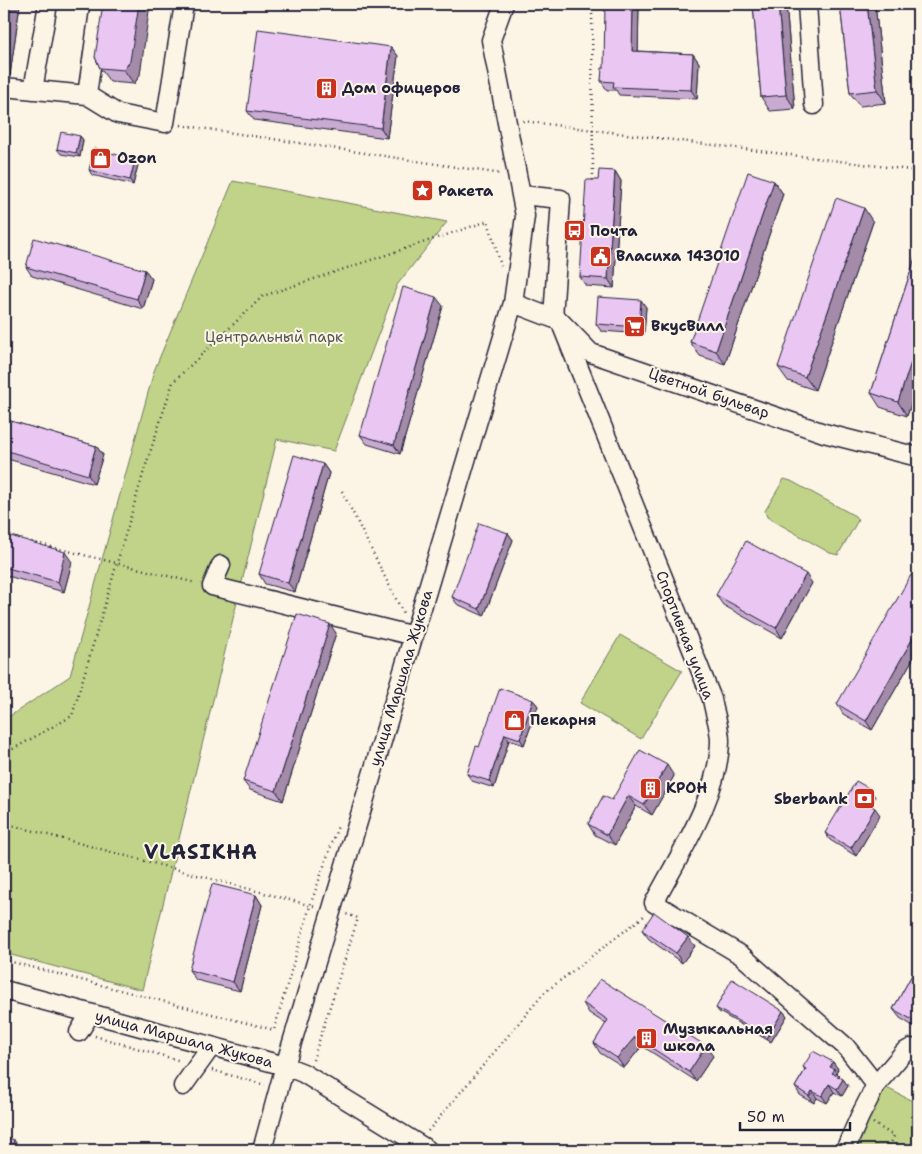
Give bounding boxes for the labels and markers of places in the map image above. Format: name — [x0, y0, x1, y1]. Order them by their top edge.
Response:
building icon: Дом офицеров — [314, 76, 338, 100]
place label: Дом офицеров — [342, 78, 461, 98]
shop icon: Ozon — [89, 146, 113, 170]
place label: Ozon — [117, 148, 157, 168]
place icon: Ракета — [410, 179, 434, 203]
place label: Ракета — [438, 181, 494, 201]
bus stop icon: Почта — [562, 219, 586, 243]
place label: Почта — [590, 221, 638, 241]
public building icon: Власиха 143010 — [588, 244, 612, 268]
place label: Власиха 143010 — [616, 246, 740, 266]
supermarket icon: ВкусВилл — [623, 314, 647, 338]
place label: ВкусВилл — [651, 316, 724, 336]
shop icon: Пекарня — [502, 708, 526, 732]
place label: Пекарня — [530, 710, 596, 730]
building icon: КРОН — [638, 776, 662, 800]
place label: КРОН — [666, 778, 707, 798]
bank icon: Sberbank — [852, 787, 876, 811]
place label: Sberbank — [774, 789, 848, 809]
place label: Музыкальная школа — [663, 1019, 773, 1056]
building icon: Музыкальная школа — [635, 1026, 659, 1050]

